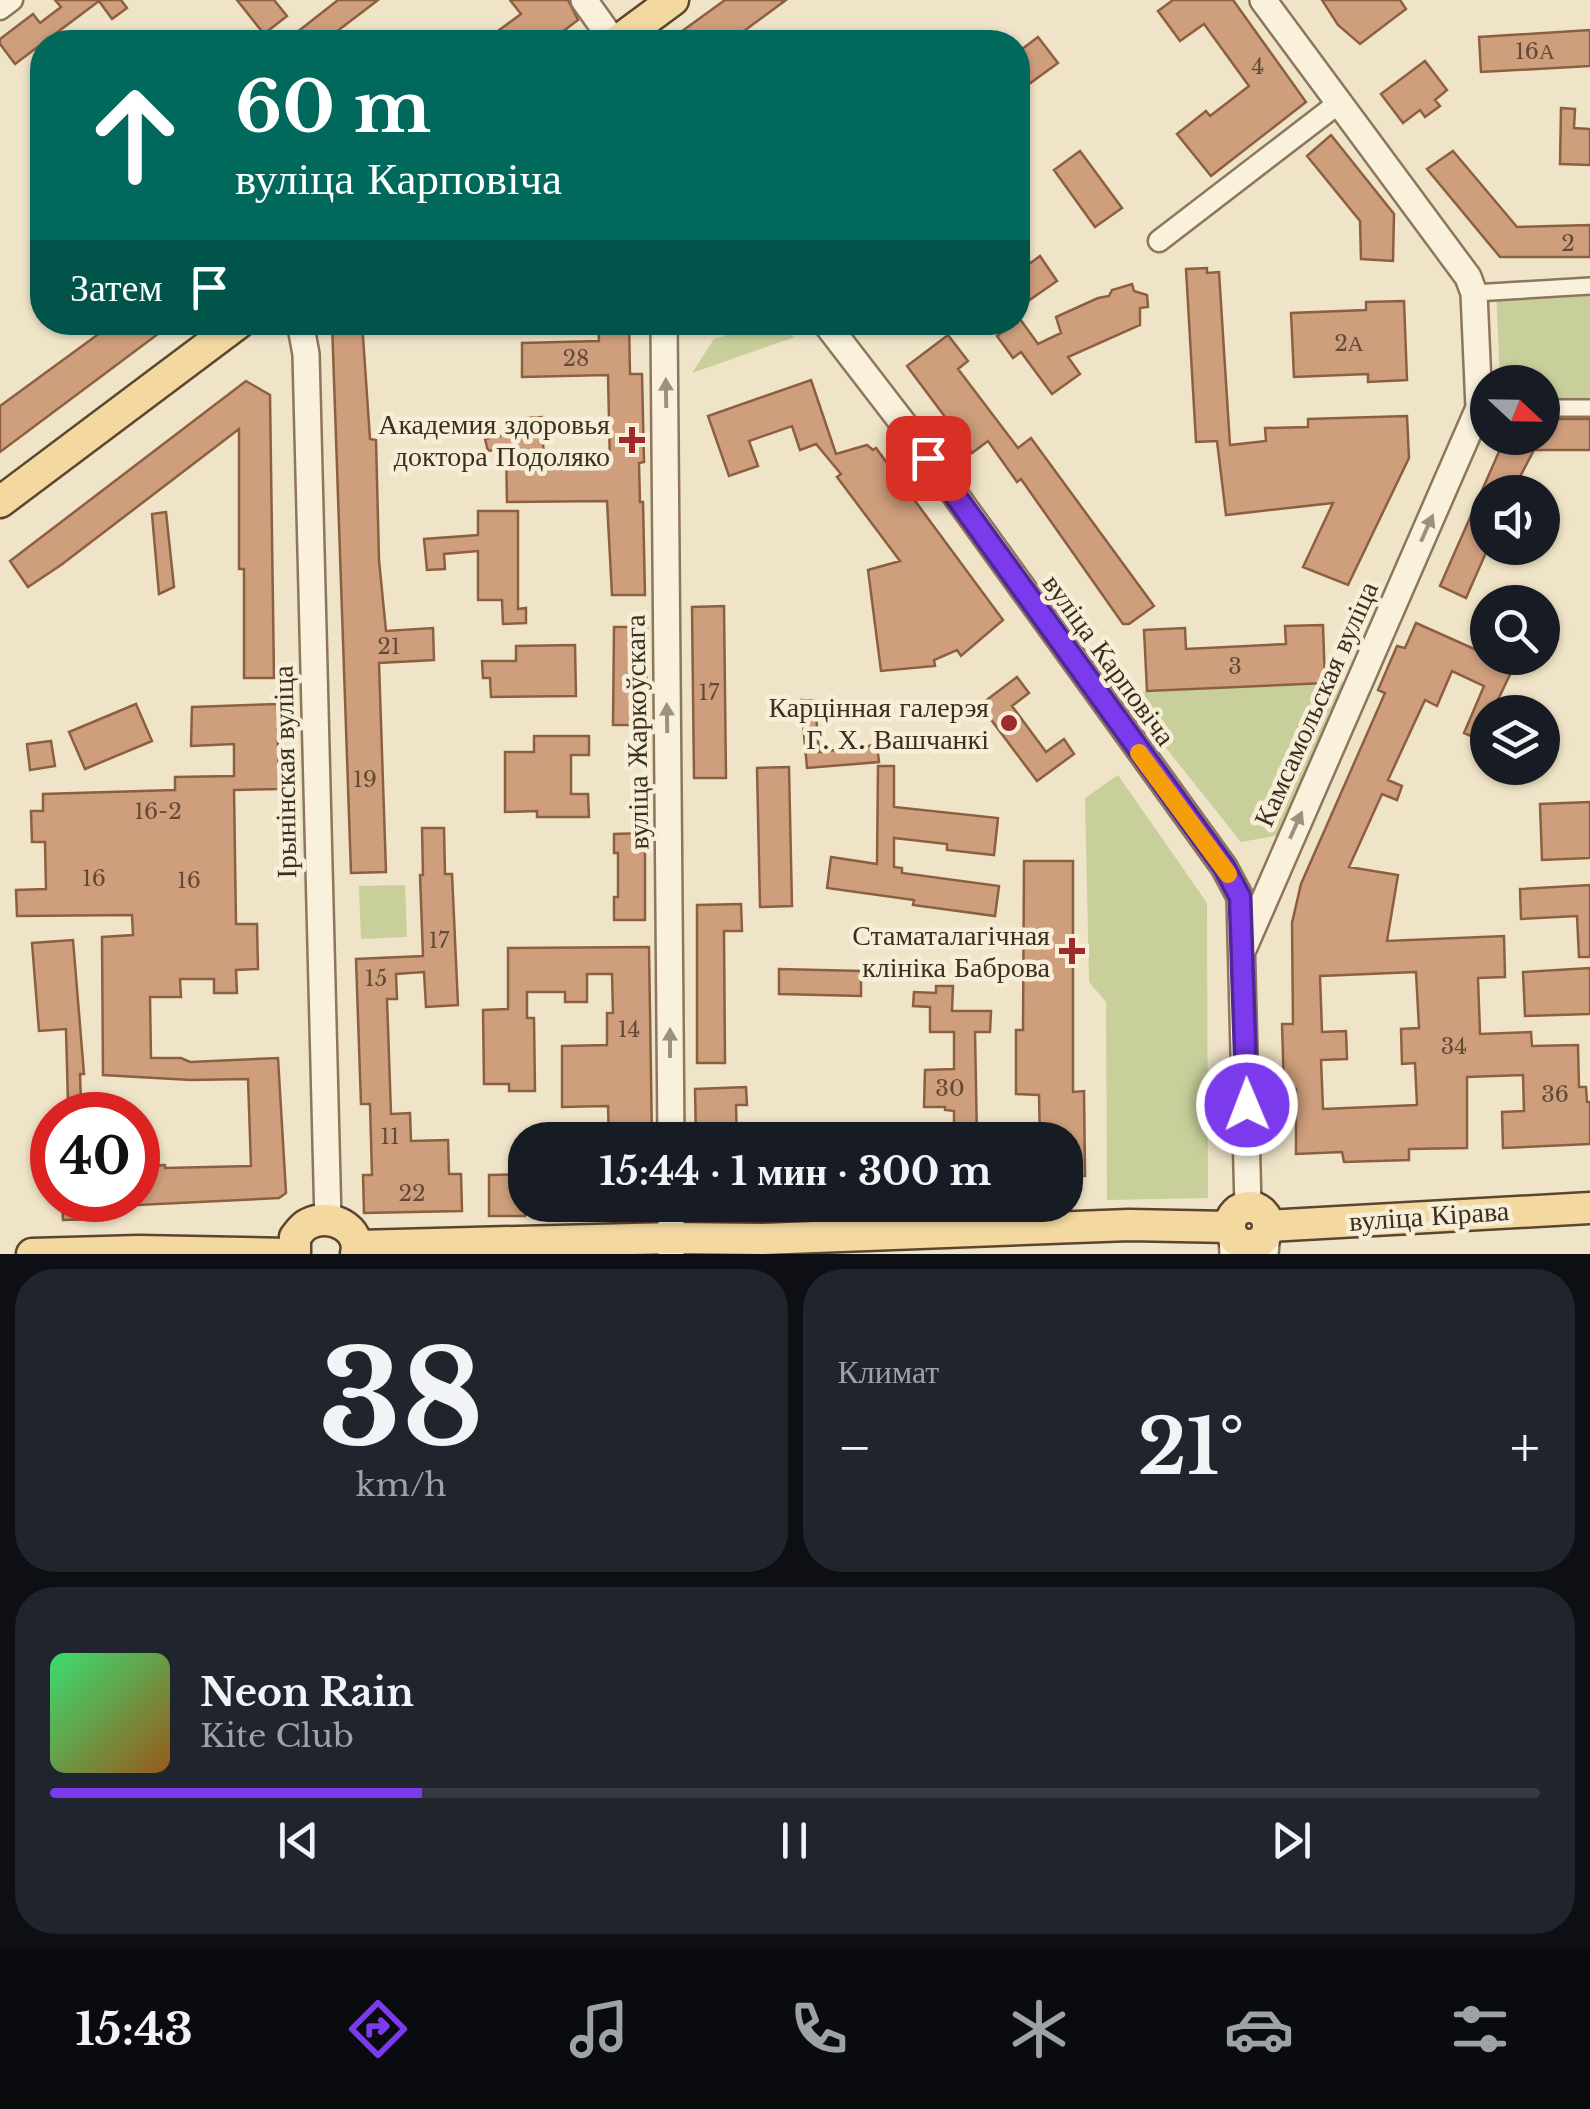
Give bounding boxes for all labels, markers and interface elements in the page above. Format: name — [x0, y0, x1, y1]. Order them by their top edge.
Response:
house number: 16А — [1515, 38, 1555, 65]
house number: 4 — [1252, 53, 1264, 80]
text: 60 m — [235, 64, 431, 151]
icon: ahead — [70, 70, 200, 200]
text: вуліца Карповіча — [235, 150, 562, 206]
house number: 2 — [1561, 230, 1575, 257]
icon: arrive — [182, 260, 237, 315]
text: Затем — [70, 264, 162, 311]
house number: 2А — [1334, 330, 1364, 357]
house number: 28 — [563, 345, 589, 372]
north arrow — [1470, 365, 1560, 455]
map controls — [1470, 365, 1560, 785]
one-way arrow — [658, 376, 674, 408]
place label: Академия здоровья доктора Подоляко — [378, 407, 610, 474]
pin — [886, 416, 971, 501]
marker: Академия здоровья доктора Подоляко — [619, 427, 645, 453]
icon: arrive — [901, 431, 956, 486]
button: sound — [1470, 475, 1560, 565]
one-way arrow — [1419, 513, 1435, 543]
street label: вуліца Карповіча — [1035, 567, 1183, 753]
street label: Камсамольская вуліца — [1246, 575, 1386, 832]
button: search — [1470, 585, 1560, 675]
street label: вуліца Жаркоўскага — [617, 614, 657, 850]
house number: 21 — [377, 633, 401, 660]
house number: 3 — [1228, 653, 1242, 680]
street label: Ірынінская вуліца — [266, 665, 304, 879]
house number: 17 — [699, 679, 720, 706]
place label: Карцінная галерэя Г. Х. Вашчанкі — [768, 690, 989, 757]
button: layers — [1470, 695, 1560, 785]
one-way arrow — [659, 701, 675, 733]
marker: Карцінная галерэя Г. Х. Вашчанкі — [998, 712, 1020, 734]
house number: 19 — [353, 766, 377, 793]
house number: 16-2 — [134, 798, 182, 825]
one-way arrow — [1288, 810, 1304, 840]
house number: 16 — [82, 865, 106, 892]
house number: 16 — [177, 867, 201, 894]
place label: Стаматалагічная клініка Баброва — [852, 918, 1051, 985]
house number: 17 — [429, 927, 450, 954]
marker: Стаматалагічная клініка Баброва — [1059, 938, 1085, 964]
house number: 15 — [365, 965, 387, 992]
house number: 14 — [618, 1016, 640, 1043]
one-way arrow — [662, 1026, 678, 1058]
house number: 34 — [1441, 1033, 1467, 1060]
position arrow — [1195, 1053, 1299, 1157]
house number: 30 — [935, 1075, 965, 1102]
house number: 36 — [1541, 1081, 1569, 1108]
speed limit sign: 40 — [30, 1092, 160, 1222]
house number: 11 — [380, 1123, 400, 1150]
text: 15:44 · 1 мин · 300 m — [599, 1148, 992, 1195]
house number: 22 — [398, 1180, 426, 1207]
street label: вуліца Кірава — [1348, 1193, 1511, 1239]
text: 38 — [319, 1319, 484, 1480]
text: Климат — [838, 1352, 939, 1392]
text: 21° — [1138, 1401, 1244, 1494]
text: − — [838, 1414, 872, 1482]
text: + — [1510, 1414, 1540, 1482]
text: km/h — [356, 1465, 447, 1505]
text: Neon Rain — [200, 1669, 414, 1716]
text: Kite Club — [200, 1716, 354, 1756]
icon: previous — [271, 1813, 326, 1868]
icon: pause — [767, 1813, 822, 1868]
icon: next — [1264, 1813, 1319, 1868]
icon: directions — [343, 1994, 413, 2064]
icon: music — [564, 1994, 634, 2064]
icon: phone — [784, 1994, 854, 2064]
icon: climate — [1004, 1994, 1074, 2064]
icon: car — [1224, 1994, 1294, 2064]
icon: filters — [1445, 1994, 1515, 2064]
text: 15:43 — [75, 2001, 193, 2057]

